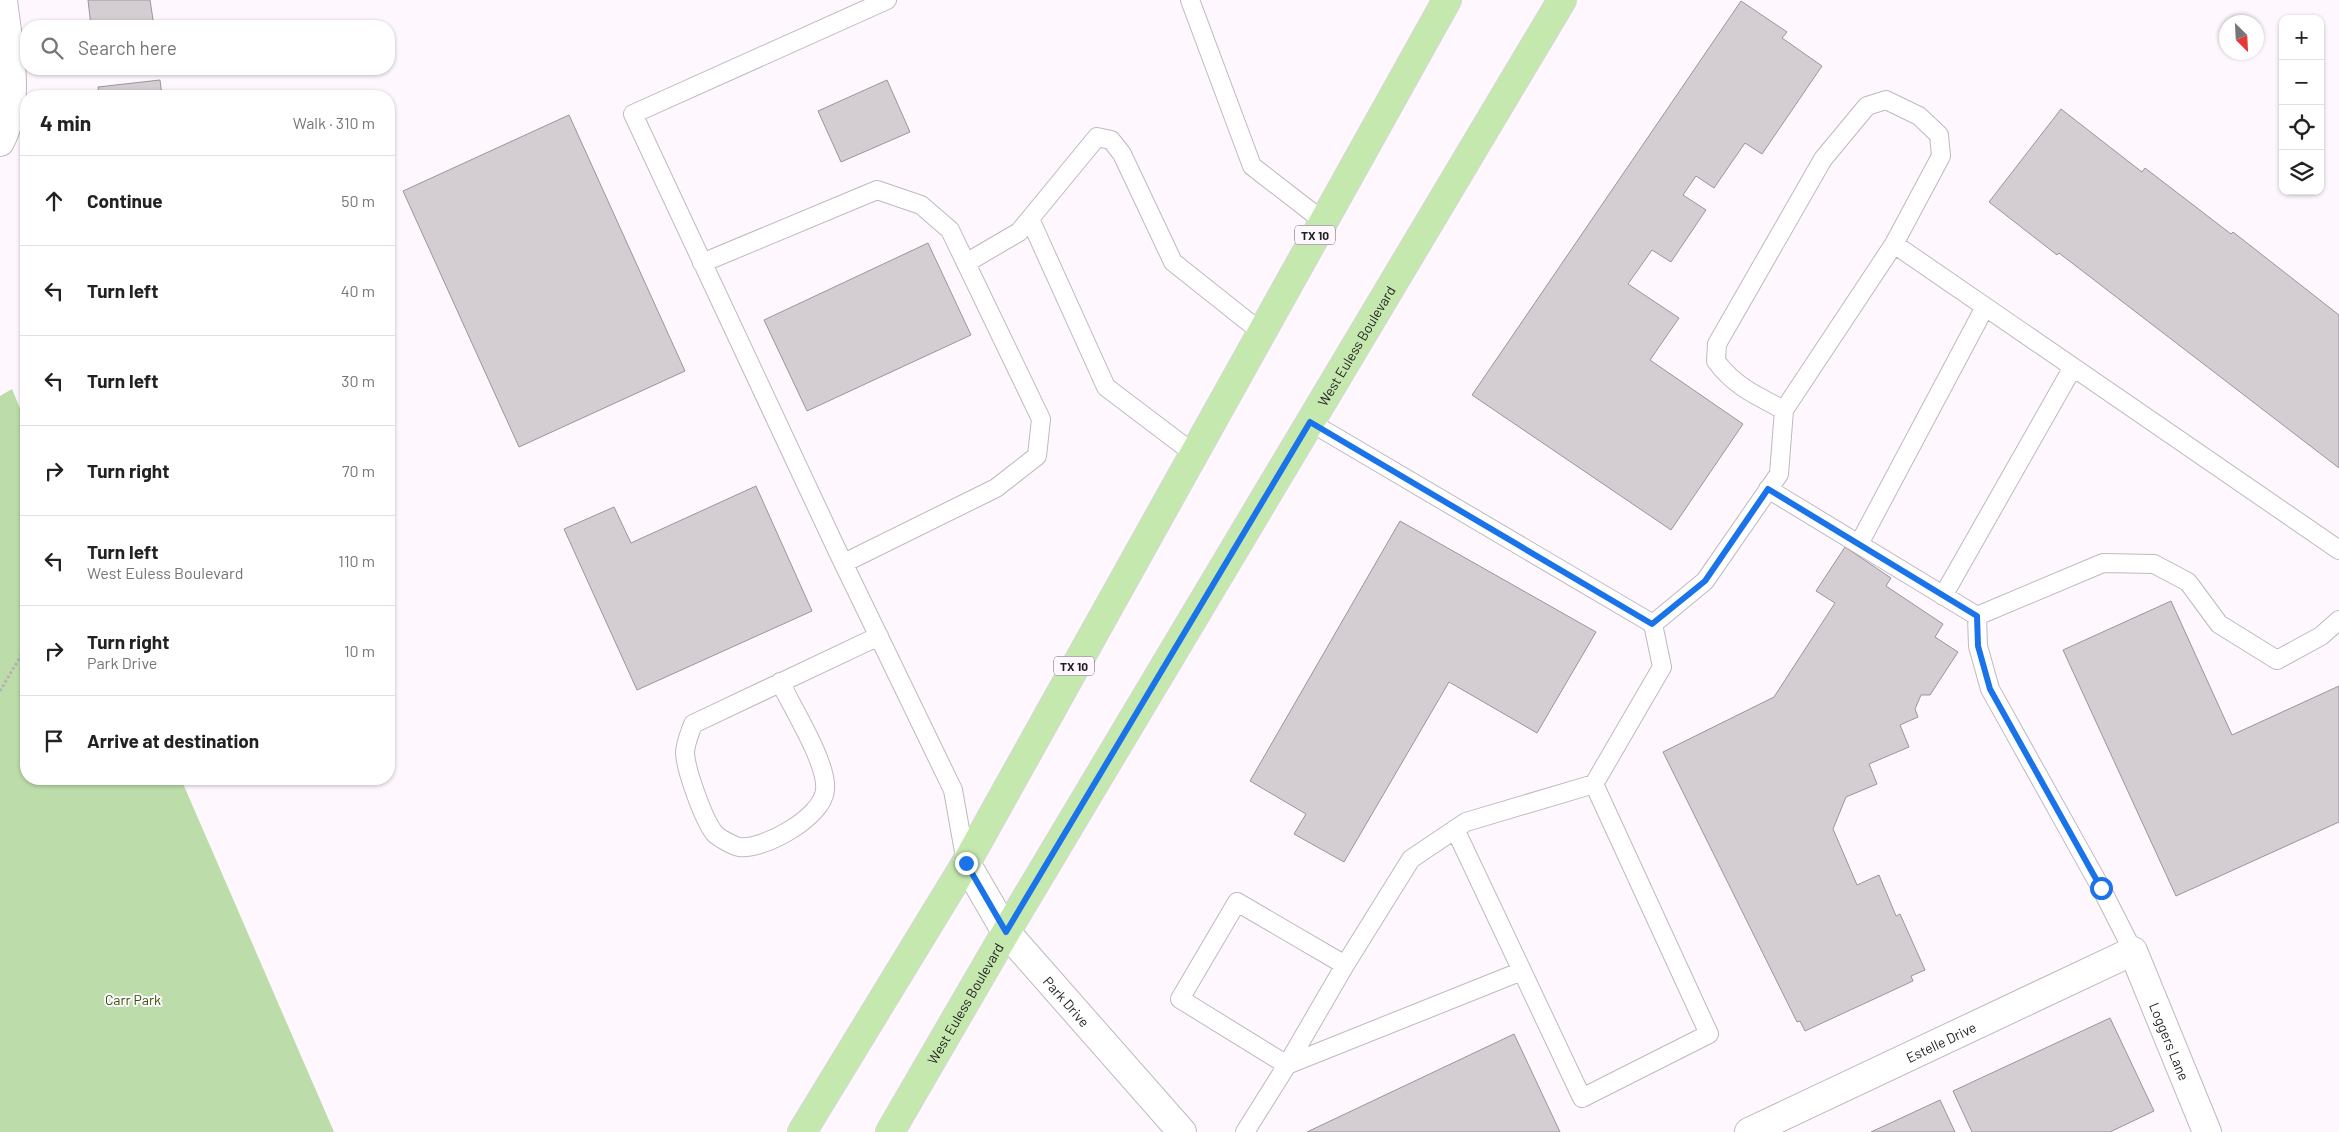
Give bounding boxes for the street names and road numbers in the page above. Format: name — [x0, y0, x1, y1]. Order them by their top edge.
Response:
road number: TX 10 — [1295, 226, 1335, 244]
street label: West Euless Boulevard — [1313, 282, 1398, 409]
road number: TX 10 — [1054, 656, 1094, 676]
street label: West Euless Boulevard — [923, 940, 1006, 1067]
street label: Park Drive — [1040, 973, 1094, 1030]
street label: Loggers Lane — [2146, 1000, 2193, 1083]
street label: Estelle Drive — [1903, 1018, 1979, 1065]

